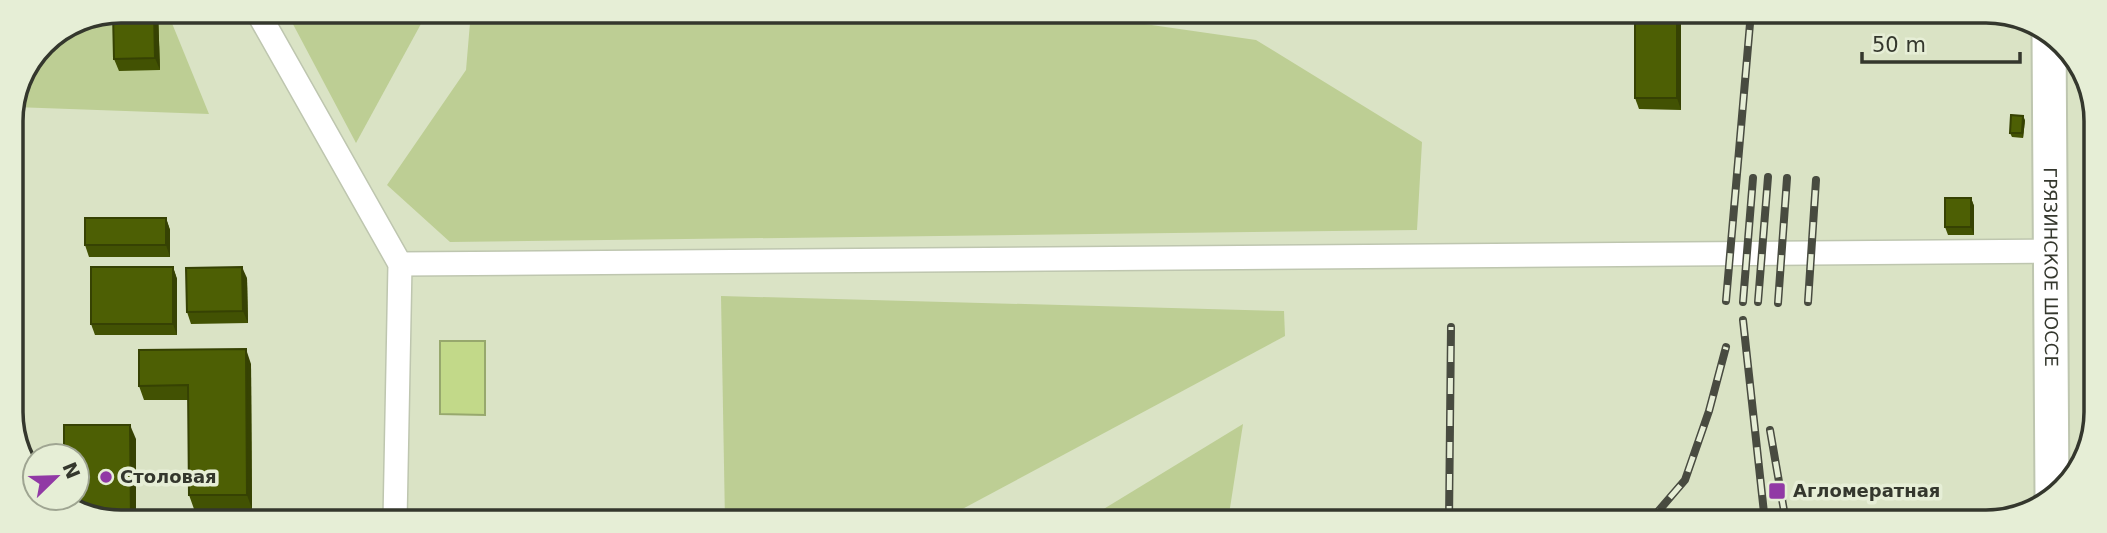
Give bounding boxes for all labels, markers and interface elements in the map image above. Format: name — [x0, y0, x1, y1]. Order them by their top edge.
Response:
scale bar — [1862, 21, 2020, 65]
text: 50 m — [1872, 33, 1926, 57]
street label: ГРЯЗИНСКОЕ ШОССЕ — [2040, 167, 2062, 367]
north arrow — [21, 442, 91, 512]
text: N — [58, 459, 85, 482]
place label: Столовая — [120, 466, 217, 487]
marker: Столовая — [98, 469, 114, 485]
place label: Агломератная — [1793, 480, 1940, 501]
marker: Агломератная — [1767, 481, 1787, 501]

